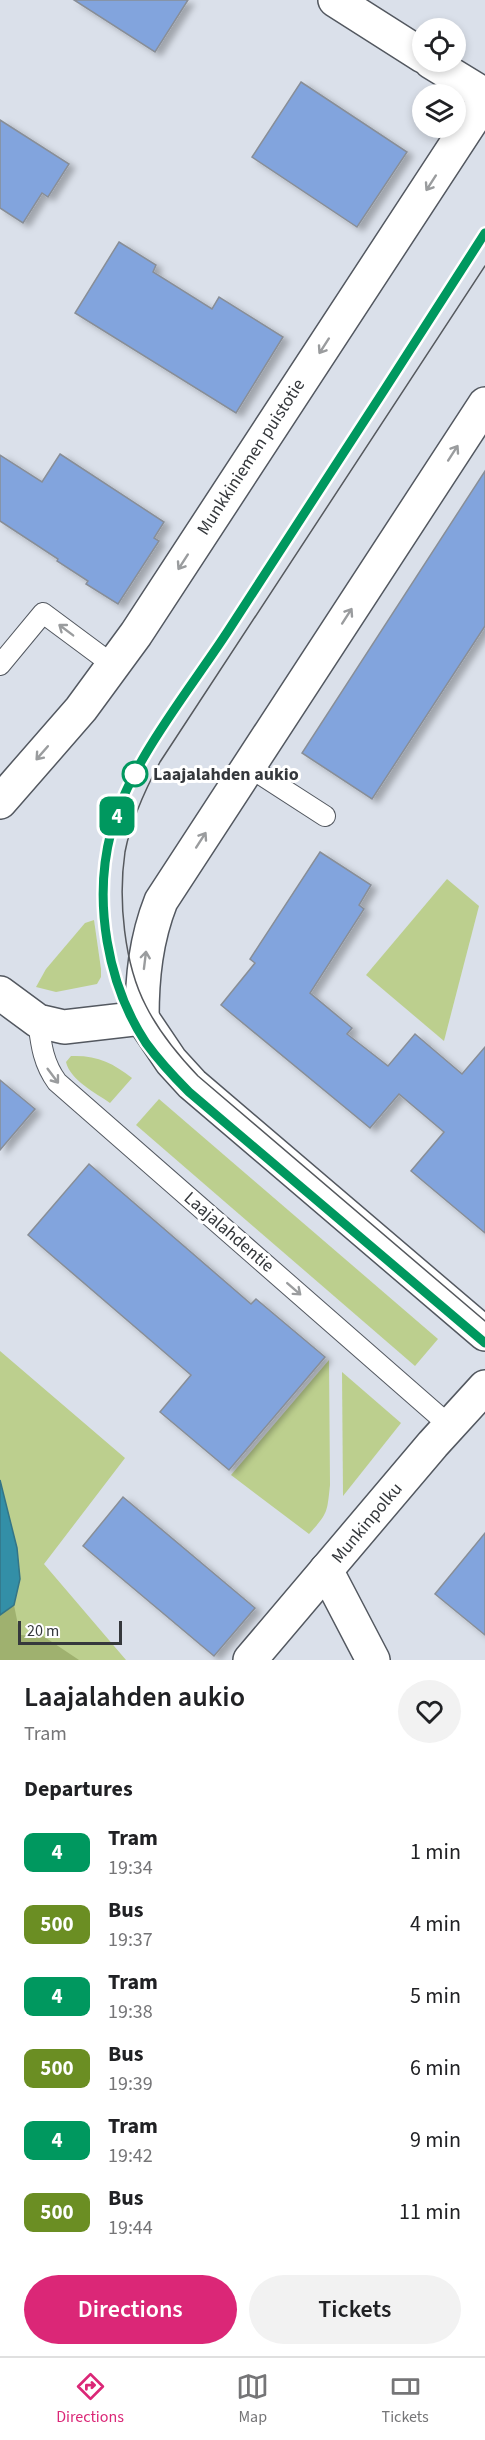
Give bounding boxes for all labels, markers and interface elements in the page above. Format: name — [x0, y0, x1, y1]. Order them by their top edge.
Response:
map controls — [412, 18, 466, 138]
button: locate — [412, 18, 466, 72]
button: layers — [412, 84, 466, 138]
one-way arrow — [424, 174, 437, 191]
one-way arrow — [318, 337, 330, 354]
street label: Munkkiniemen puistotie — [191, 374, 311, 540]
one-way arrow — [447, 445, 459, 462]
one-way arrow — [177, 553, 189, 570]
one-way arrow — [341, 608, 353, 625]
one-way arrow — [58, 624, 74, 636]
one-way arrow — [35, 745, 49, 760]
marker: Laajalahden aukio — [122, 761, 148, 787]
place label: Laajalahden aukio — [153, 762, 299, 787]
line badge: 4 — [98, 796, 136, 836]
text: 4 — [111, 801, 123, 831]
one-way arrow — [195, 832, 207, 849]
one-way arrow — [140, 950, 151, 970]
one-way arrow — [47, 1068, 60, 1084]
street label: Laajalahdentie — [179, 1186, 280, 1278]
one-way arrow — [286, 1282, 301, 1296]
street label: Munkinpolku — [326, 1477, 408, 1569]
scale bar — [18, 1618, 122, 1646]
text: 20 m — [27, 1620, 59, 1642]
text: Laajalahden aukio — [24, 1677, 245, 1717]
button: heart — [398, 1680, 461, 1743]
text: Tram — [24, 1720, 67, 1748]
text: Departures — [24, 1773, 133, 1805]
text: Tram — [108, 1822, 158, 1854]
text: 1 min — [410, 1836, 461, 1868]
text: 4 — [51, 1837, 63, 1867]
text: 19:34 — [108, 1854, 153, 1882]
text: Bus — [108, 1894, 144, 1926]
text: 4 min — [410, 1908, 461, 1940]
text: 500 — [40, 1909, 74, 1939]
text: 19:37 — [108, 1926, 153, 1954]
text: Tram — [108, 1966, 158, 1998]
text: 5 min — [410, 1980, 461, 2012]
text: 4 — [51, 1981, 63, 2011]
text: 19:38 — [108, 1998, 153, 2026]
text: Bus — [108, 2038, 144, 2070]
text: 6 min — [410, 2052, 461, 2084]
text: 500 — [40, 2053, 74, 2083]
text: 19:39 — [108, 2070, 153, 2098]
text: Tram — [108, 2110, 158, 2142]
text: 9 min — [410, 2124, 461, 2156]
text: 4 — [51, 2125, 63, 2155]
text: 19:42 — [108, 2142, 153, 2170]
text: Bus — [108, 2182, 144, 2214]
text: 11 min — [399, 2196, 461, 2228]
text: 500 — [40, 2197, 74, 2227]
text: 19:44 — [108, 2214, 153, 2242]
button: Directions — [24, 2275, 237, 2344]
button: Tickets — [249, 2275, 461, 2344]
tab: Directions — [56, 2370, 124, 2428]
tab: Map — [236, 2370, 269, 2428]
tab: Tickets — [382, 2370, 429, 2428]

